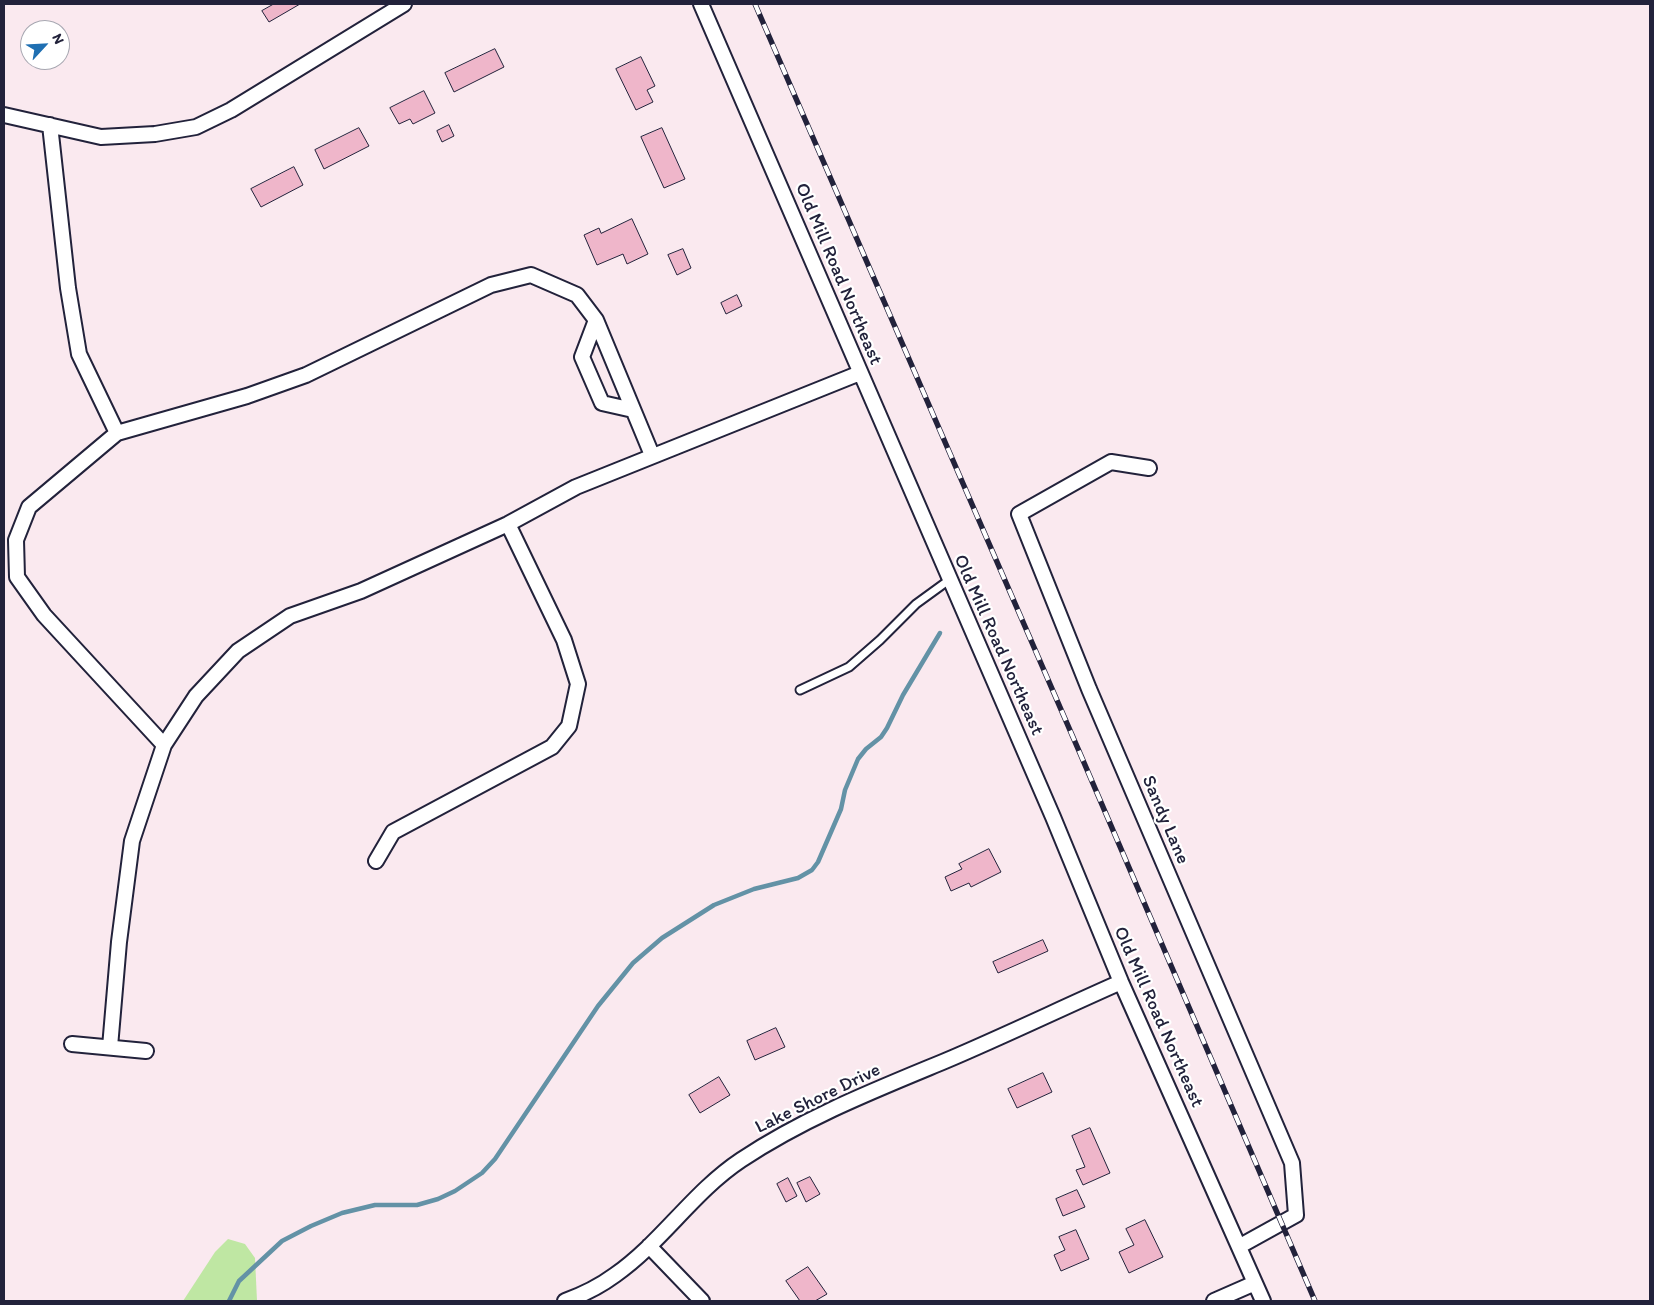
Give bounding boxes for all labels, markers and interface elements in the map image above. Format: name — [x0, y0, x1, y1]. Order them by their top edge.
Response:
north arrow — [20, 20, 70, 70]
text: N — [48, 31, 68, 47]
street label: Old Mill Road Northeast — [789, 180, 887, 368]
street label: Old Mill Road Northeast — [948, 551, 1048, 739]
street label: Sandy Lane — [1136, 772, 1194, 868]
street label: Old Mill Road Northeast — [1108, 923, 1208, 1111]
street label: Lake Shore Drive — [752, 1059, 884, 1139]

